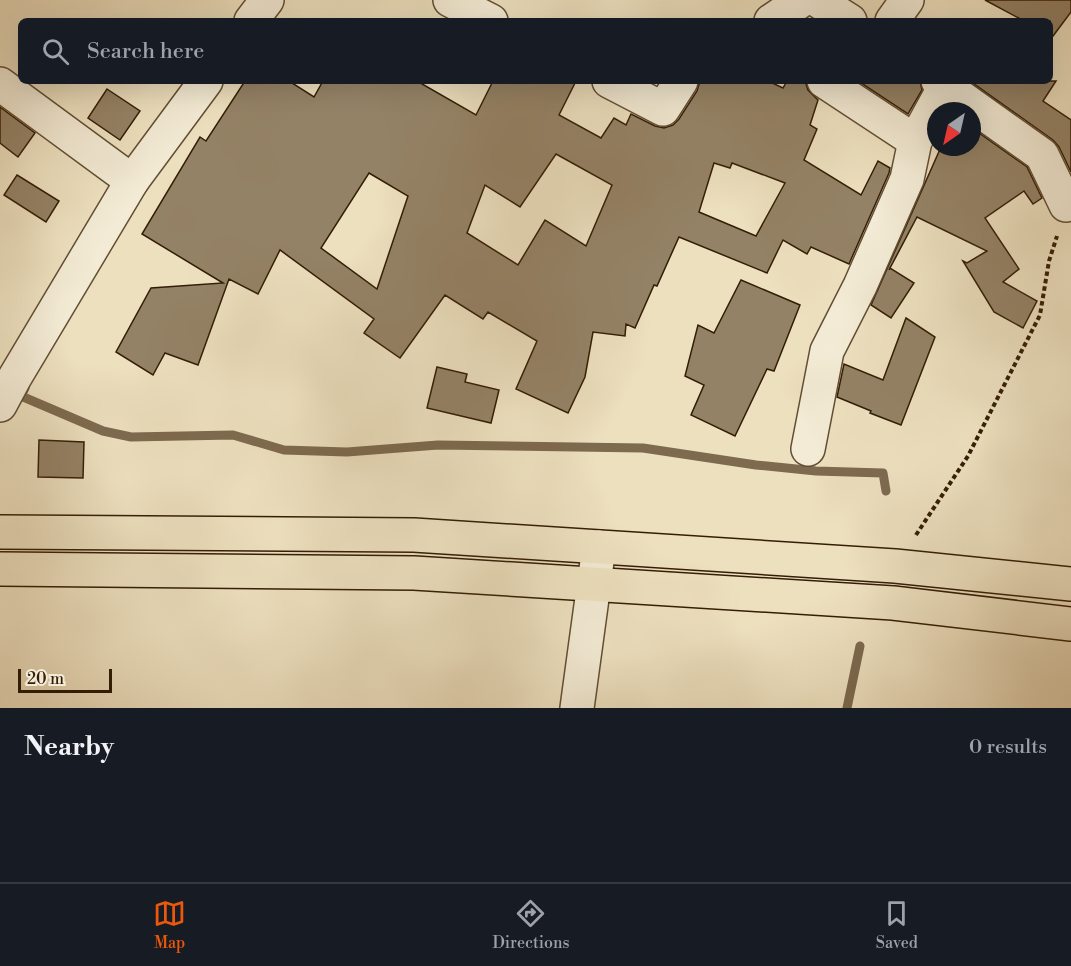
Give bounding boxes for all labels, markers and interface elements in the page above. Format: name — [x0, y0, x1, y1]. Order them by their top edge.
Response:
search box — [18, 18, 1053, 84]
icon: search — [39, 35, 72, 68]
text: Search here — [87, 38, 204, 65]
north arrow — [927, 102, 981, 156]
scale bar — [18, 666, 112, 694]
text: 20 m — [27, 669, 64, 689]
text: Nearby — [24, 731, 114, 763]
text: 0 results — [969, 735, 1047, 760]
tab: Map — [153, 897, 186, 953]
tab: Directions — [492, 897, 570, 953]
tab: Saved — [876, 897, 918, 953]

